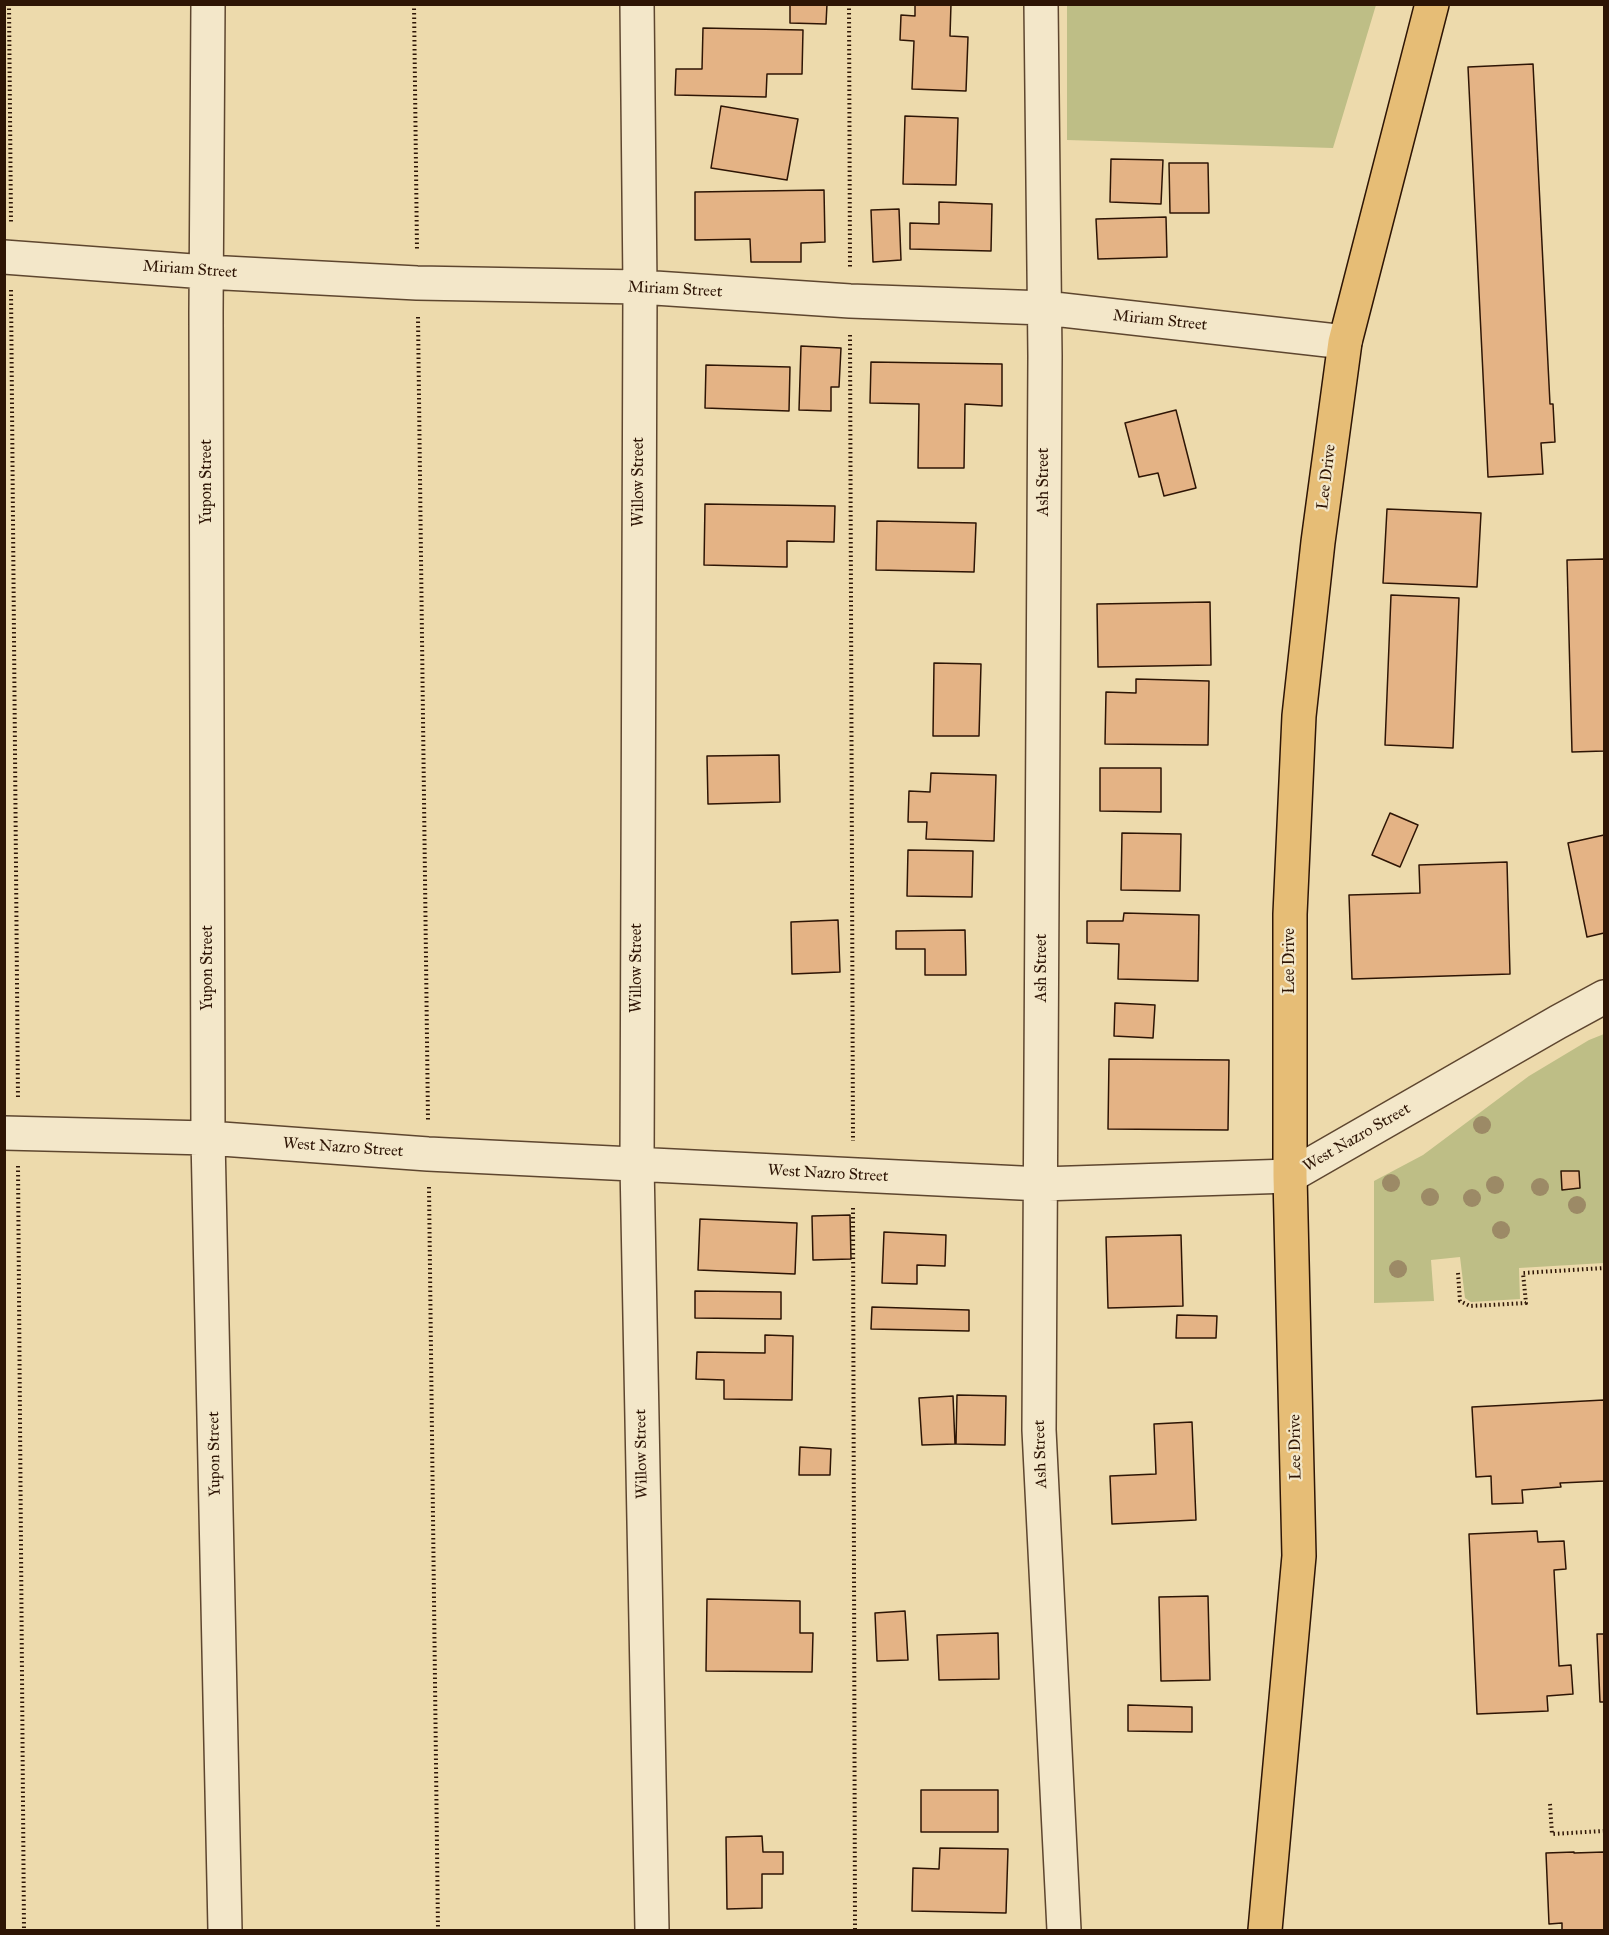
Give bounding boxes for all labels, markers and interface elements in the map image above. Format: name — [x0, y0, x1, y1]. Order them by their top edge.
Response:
street label: Miriam Street — [142, 257, 238, 283]
street label: Miriam Street — [627, 278, 723, 302]
street label: Miriam Street — [1112, 307, 1208, 335]
street label: Willow Street — [629, 437, 649, 527]
street label: Yupon Street — [197, 439, 217, 525]
street label: Lee Drive — [1313, 443, 1341, 511]
street label: Ash Street — [1034, 448, 1054, 516]
street label: Willow Street — [627, 923, 647, 1013]
street label: Yupon Street — [198, 925, 218, 1011]
street label: Lee Drive — [1280, 928, 1300, 994]
street label: Ash Street — [1032, 934, 1052, 1002]
street label: West Nazro Street — [1300, 1099, 1414, 1177]
street label: West Nazro Street — [282, 1134, 404, 1162]
street label: West Nazro Street — [767, 1161, 889, 1187]
street label: Willow Street — [632, 1409, 652, 1499]
street label: Yupon Street — [205, 1411, 225, 1497]
street label: Lee Drive — [1286, 1414, 1306, 1480]
street label: Ash Street — [1030, 1419, 1052, 1489]

